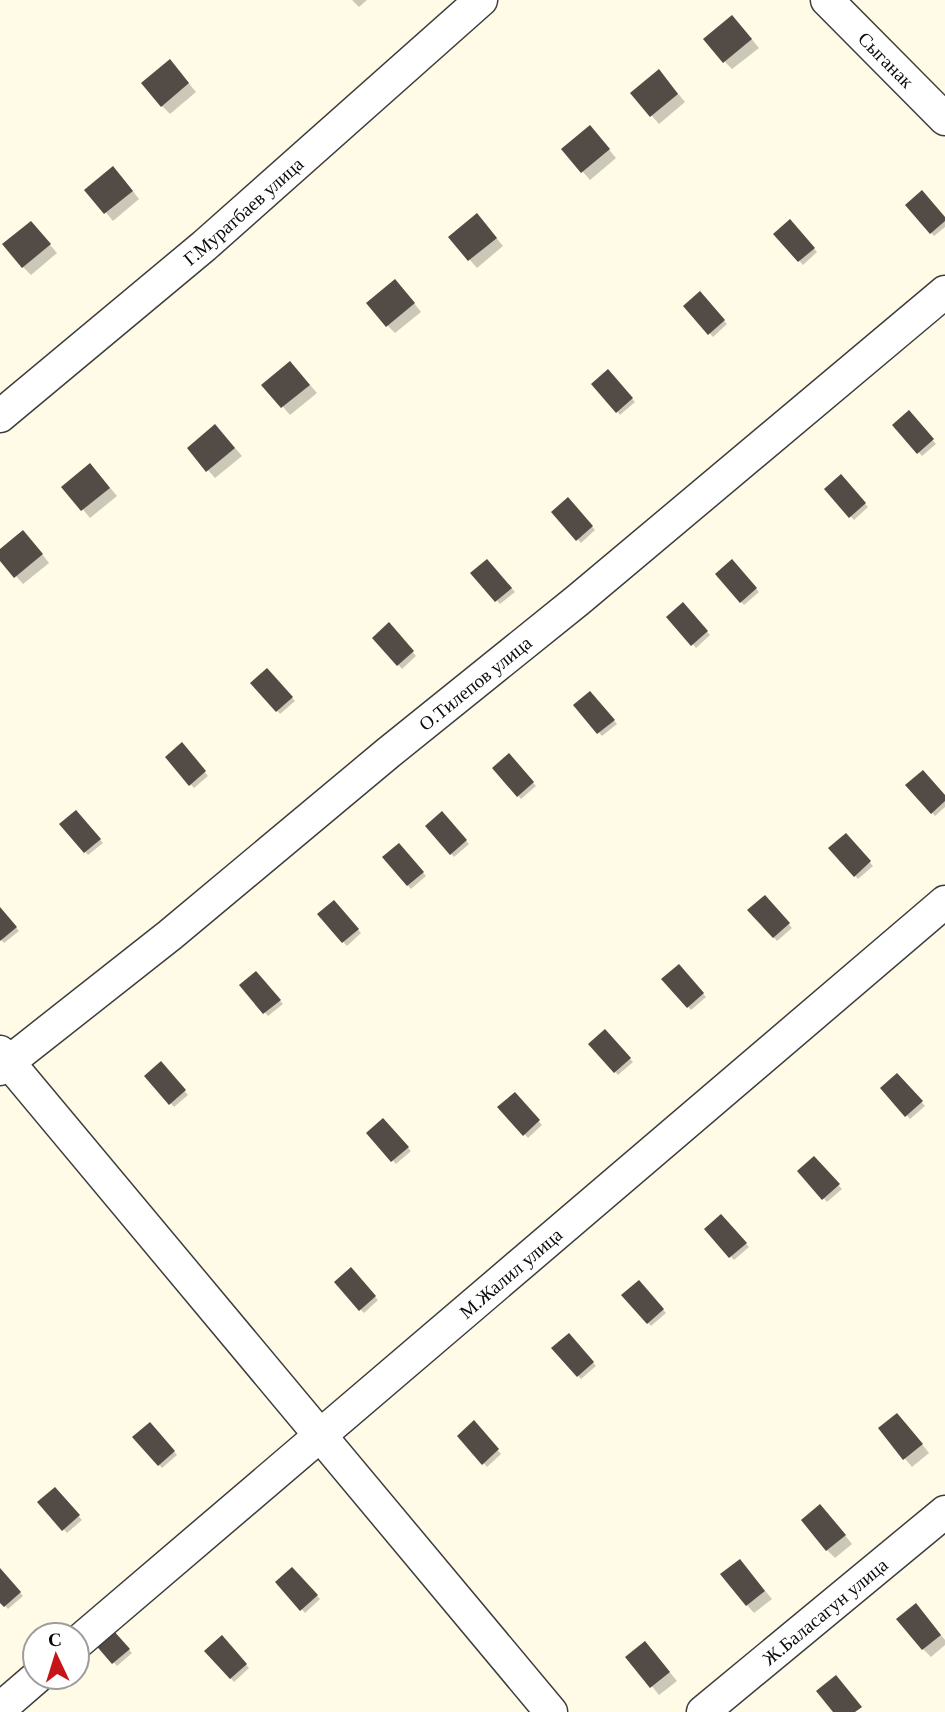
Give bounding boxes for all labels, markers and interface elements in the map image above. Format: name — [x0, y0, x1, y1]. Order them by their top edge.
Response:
street label: Сыганак — [854, 28, 919, 92]
street label: Г.Муратбаев улица — [179, 152, 308, 269]
street label: О.Тилепов улица — [415, 631, 536, 735]
street label: М.Жалил улица — [455, 1223, 566, 1322]
street label: Ж.Баласагун улица — [758, 1553, 892, 1669]
north arrow — [21, 1621, 91, 1691]
text: С — [47, 1629, 62, 1650]

